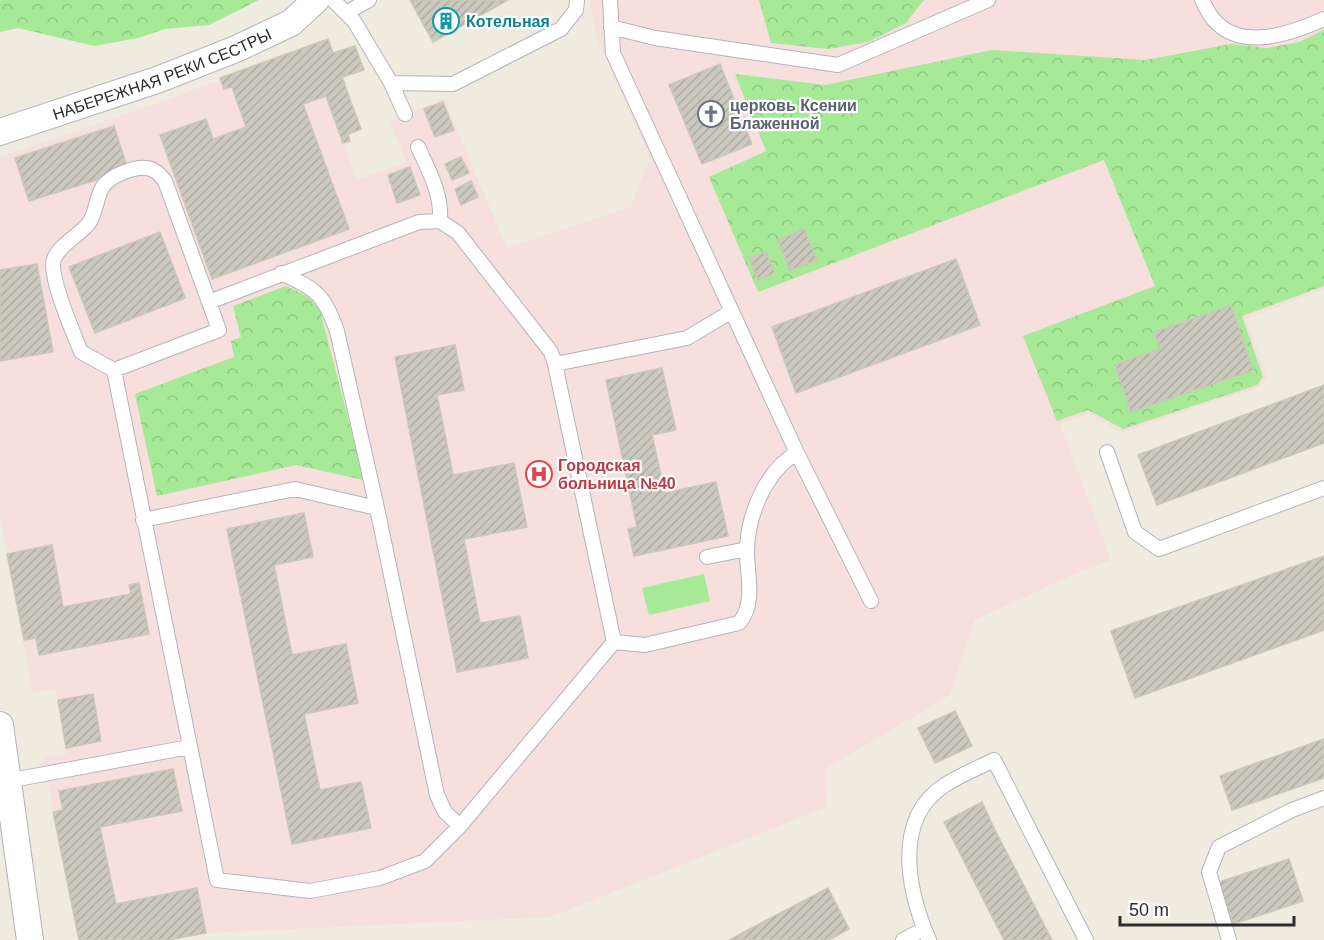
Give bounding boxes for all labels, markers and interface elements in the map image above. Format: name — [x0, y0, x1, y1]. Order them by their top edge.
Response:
building icon: Котельная — [431, 6, 461, 36]
place label: Котельная — [466, 13, 550, 30]
street label: НАБЕРЕЖНАЯ РЕКИ СЕСТРЫ — [50, 25, 274, 123]
place label: церковь Ксении Блаженной — [730, 97, 857, 132]
church icon: церковь Ксении Блаженной — [696, 99, 726, 129]
place label: Городская больница №40 — [558, 457, 676, 492]
hospital icon: Городская больница №40 — [524, 459, 554, 489]
scale bar — [1120, 889, 1294, 927]
text: 50 m — [1129, 900, 1169, 920]

